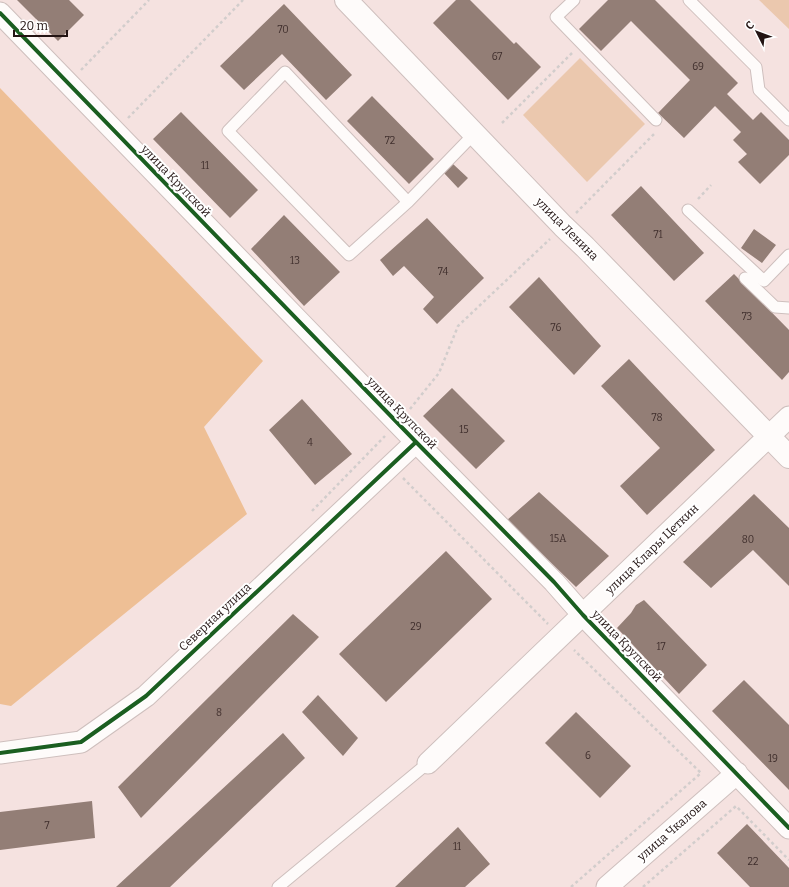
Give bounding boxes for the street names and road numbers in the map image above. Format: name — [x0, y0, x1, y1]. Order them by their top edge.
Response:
street label: улица Крупской — [137, 141, 214, 220]
street label: улица Ленина — [532, 194, 602, 264]
street label: улица Крупской — [363, 373, 440, 452]
street label: улица Клары Цеткин — [602, 501, 701, 598]
street label: Северная улица — [176, 580, 254, 654]
street label: улица Крупской — [588, 606, 665, 685]
street label: улица Чкалова — [634, 796, 710, 864]

